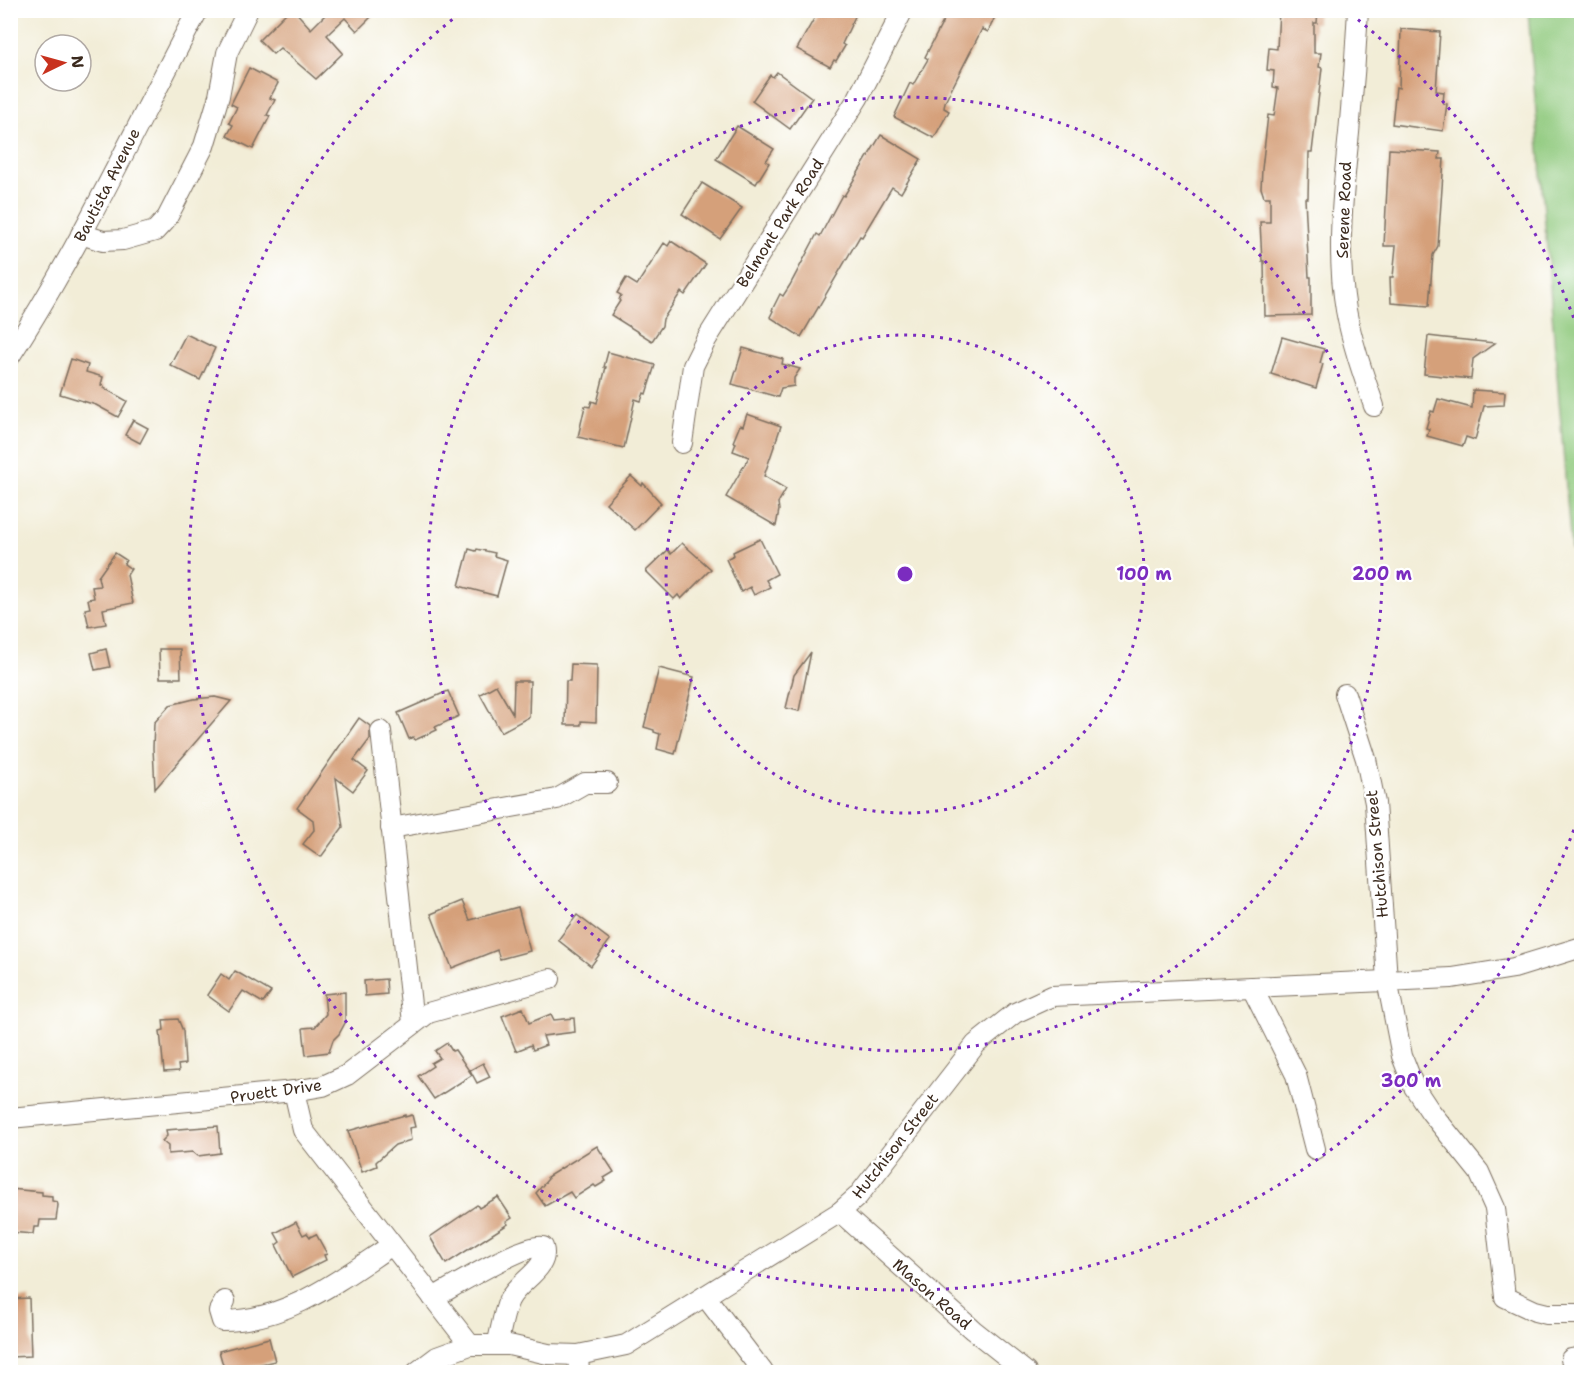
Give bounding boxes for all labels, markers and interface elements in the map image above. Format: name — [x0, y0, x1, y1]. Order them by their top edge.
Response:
north arrow — [33, 33, 93, 93]
text: N — [66, 55, 88, 69]
street label: Bautista Avenue — [69, 125, 145, 245]
street label: Belmont Park Road — [732, 154, 828, 292]
street label: Serene Road — [1332, 161, 1356, 259]
text: 100 m — [1116, 562, 1172, 586]
text: 200 m — [1352, 562, 1413, 586]
centre of rings — [895, 564, 915, 584]
street label: Hutchison Street — [1361, 789, 1393, 919]
text: 300 m — [1381, 1069, 1442, 1093]
street label: Pruett Drive — [229, 1074, 323, 1108]
street label: Hutchison Street — [847, 1089, 943, 1203]
street label: Mason Road — [888, 1254, 976, 1334]

